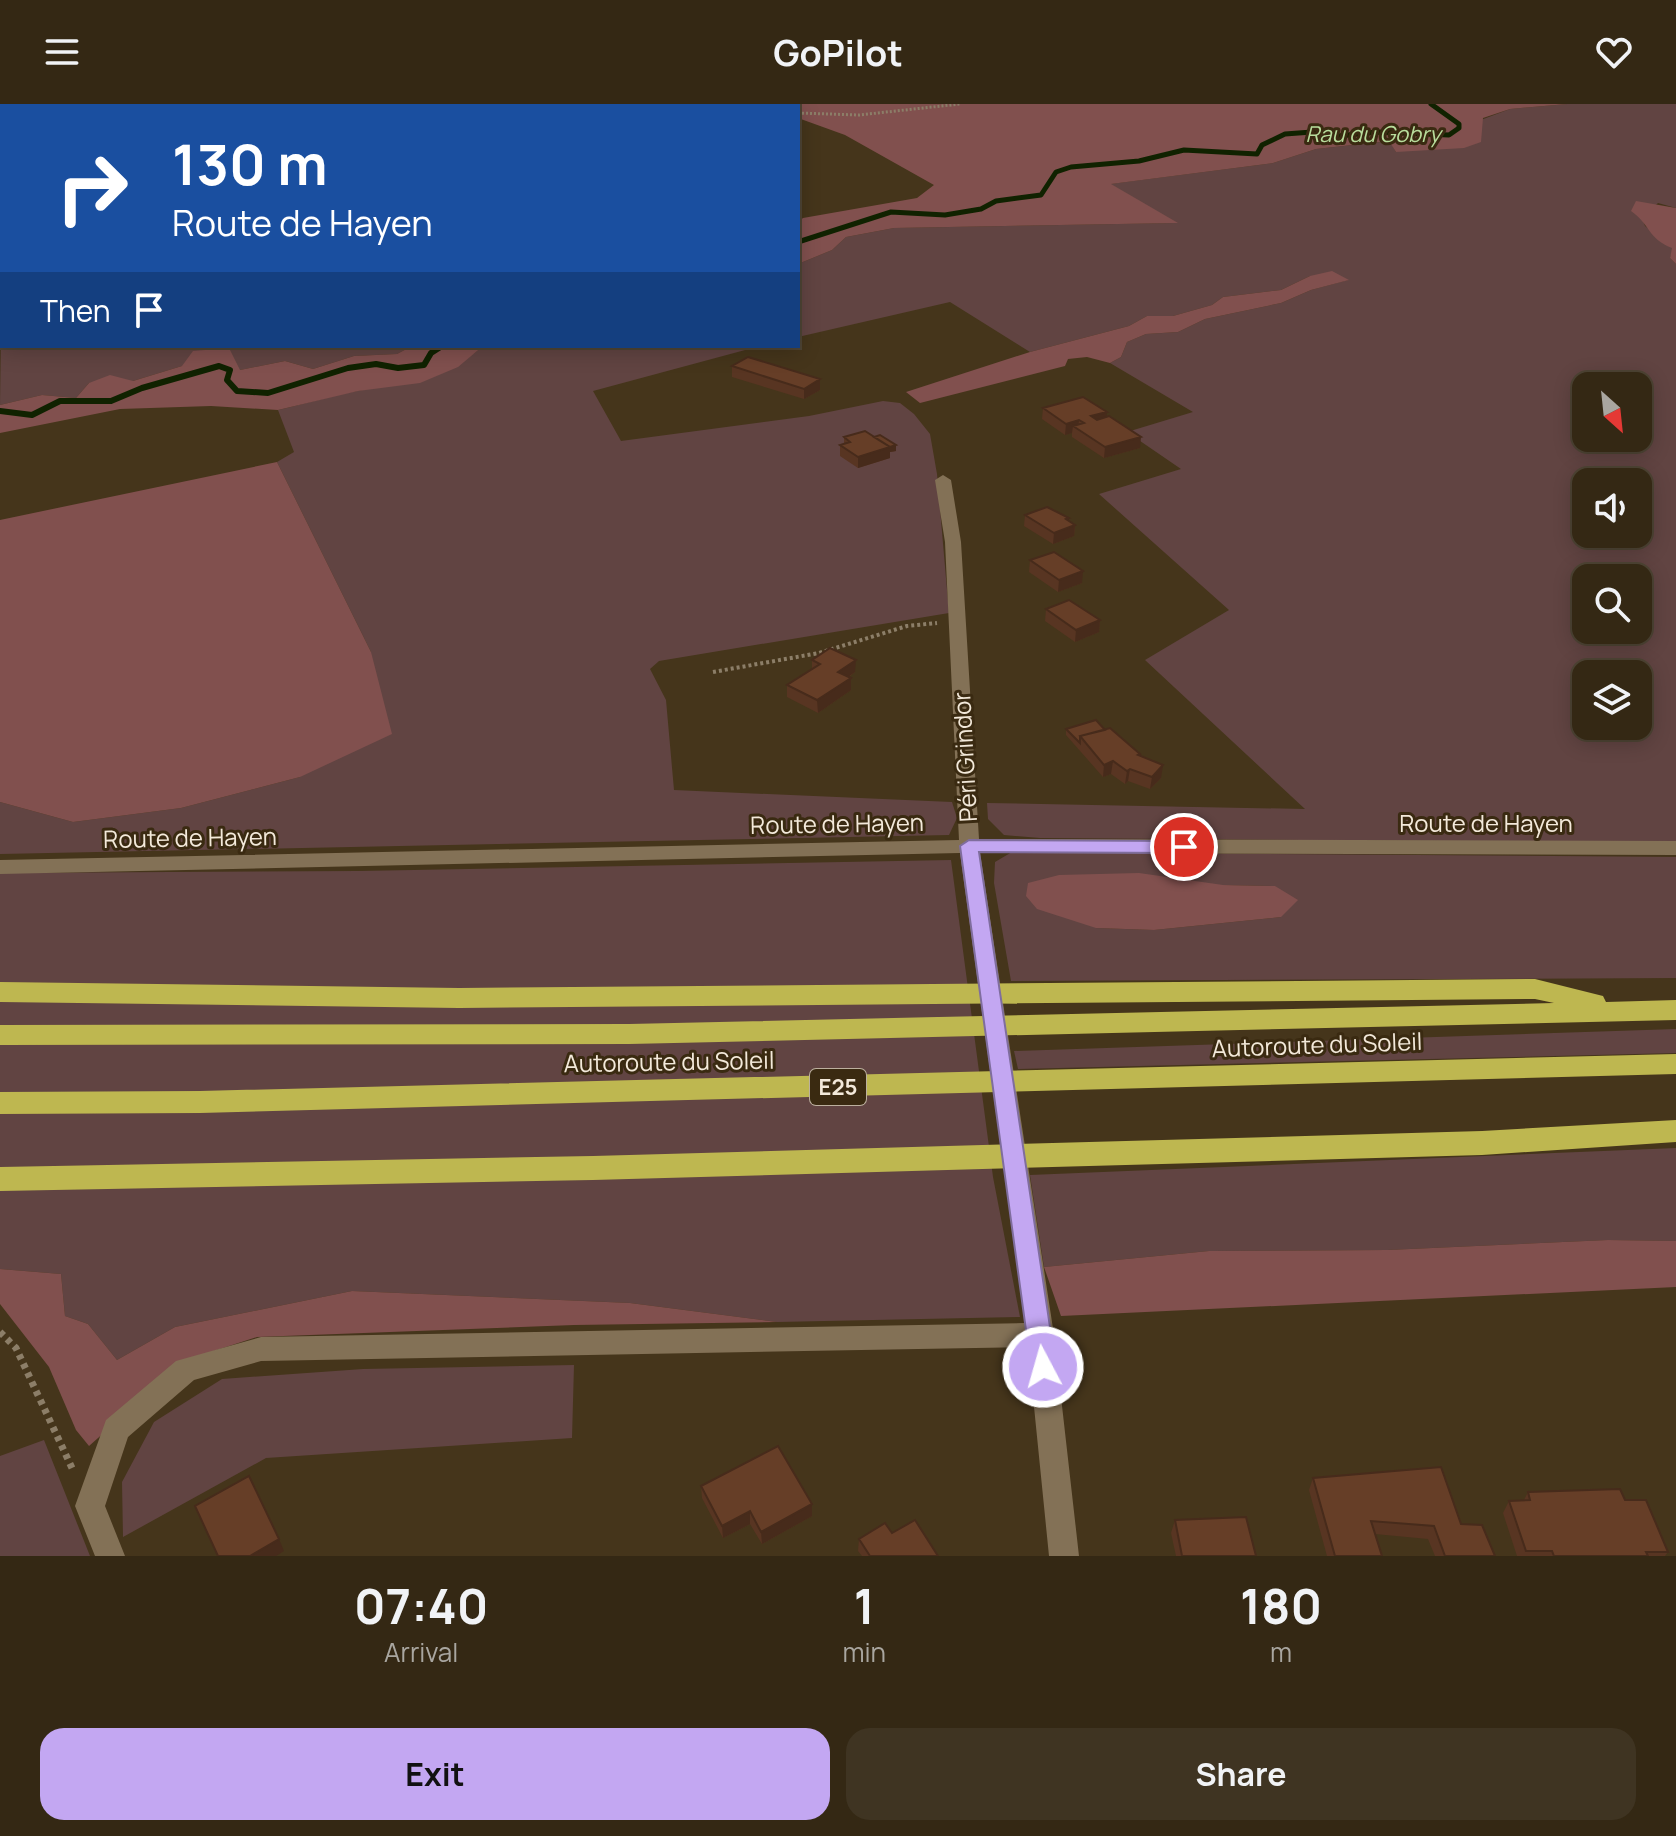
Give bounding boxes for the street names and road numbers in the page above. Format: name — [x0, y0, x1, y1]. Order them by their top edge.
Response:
street label: Péri Grindor — [944, 691, 984, 823]
street label: Route de Hayen — [750, 805, 924, 841]
street label: Route de Hayen — [1399, 806, 1573, 839]
street label: Route de Hayen — [103, 819, 277, 855]
street label: Autoroute du Soleil — [1211, 1024, 1423, 1064]
street label: Autoroute du Soleil — [563, 1043, 775, 1079]
road number: E25 — [810, 1069, 866, 1105]

